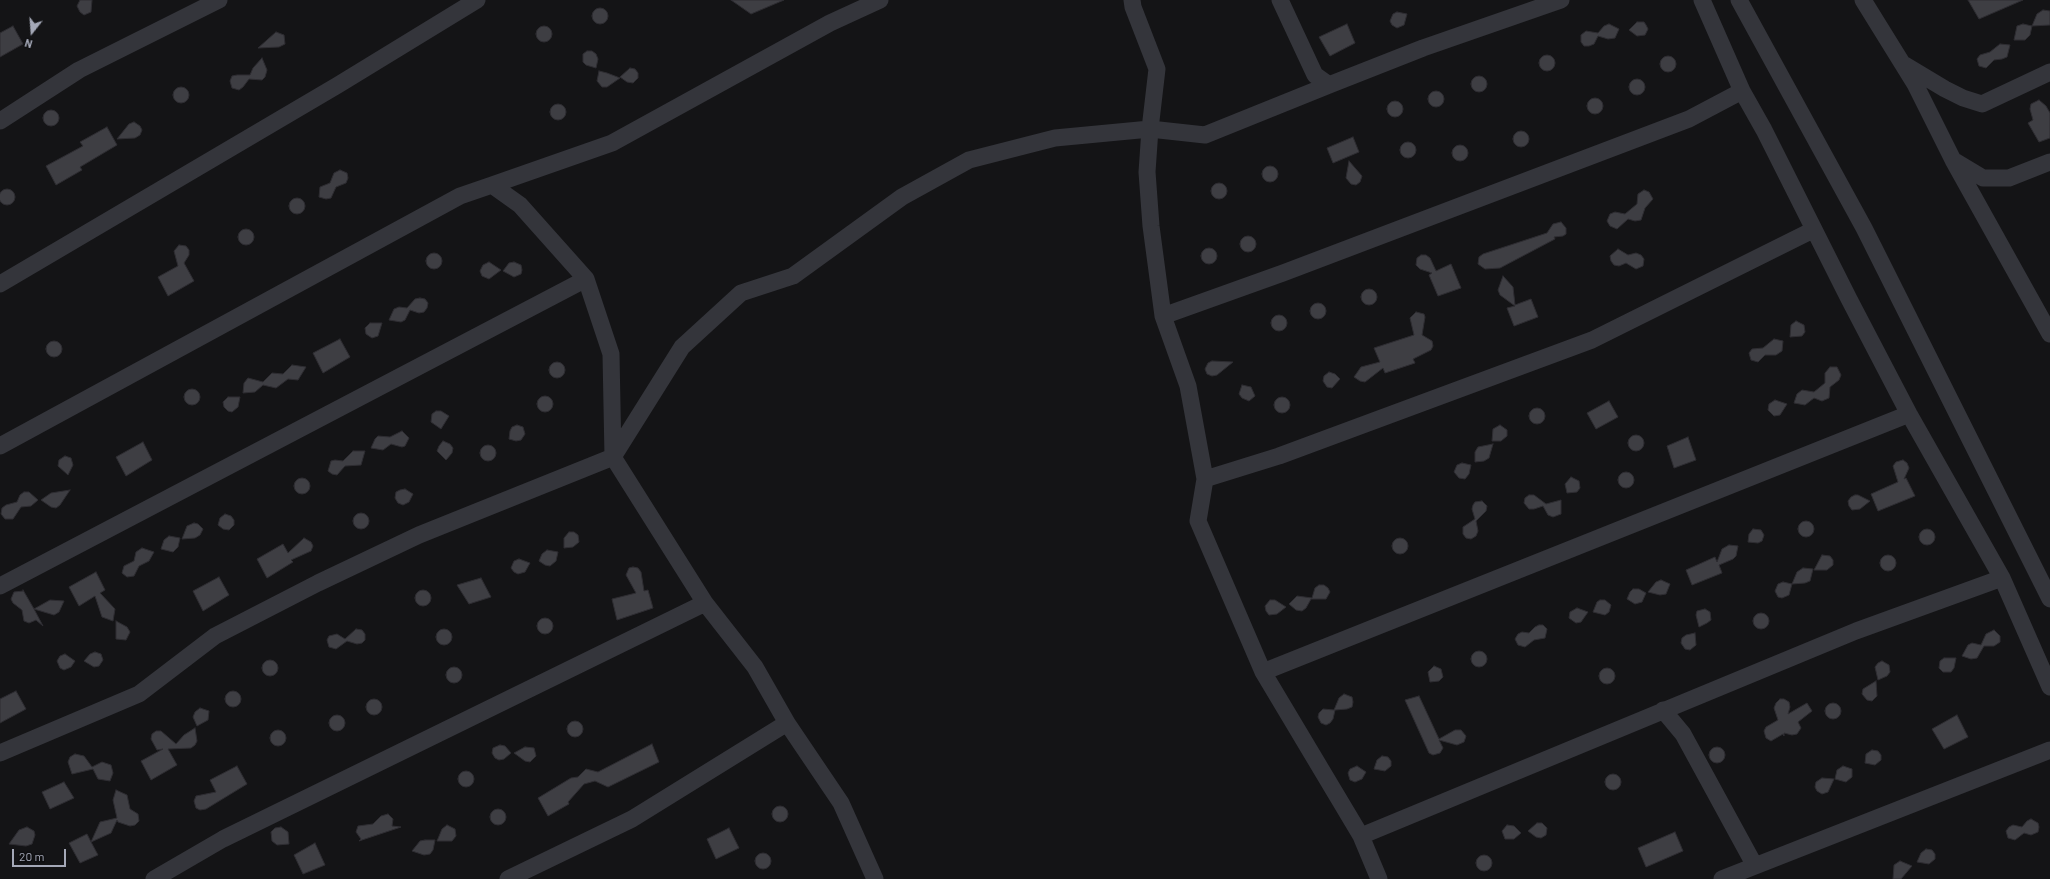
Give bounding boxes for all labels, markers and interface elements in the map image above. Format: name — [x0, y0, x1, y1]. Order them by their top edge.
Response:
north arrow — [12, 12, 52, 52]
text: N — [23, 37, 34, 51]
scale bar — [14, 841, 68, 867]
text: 20 m — [19, 849, 45, 863]

